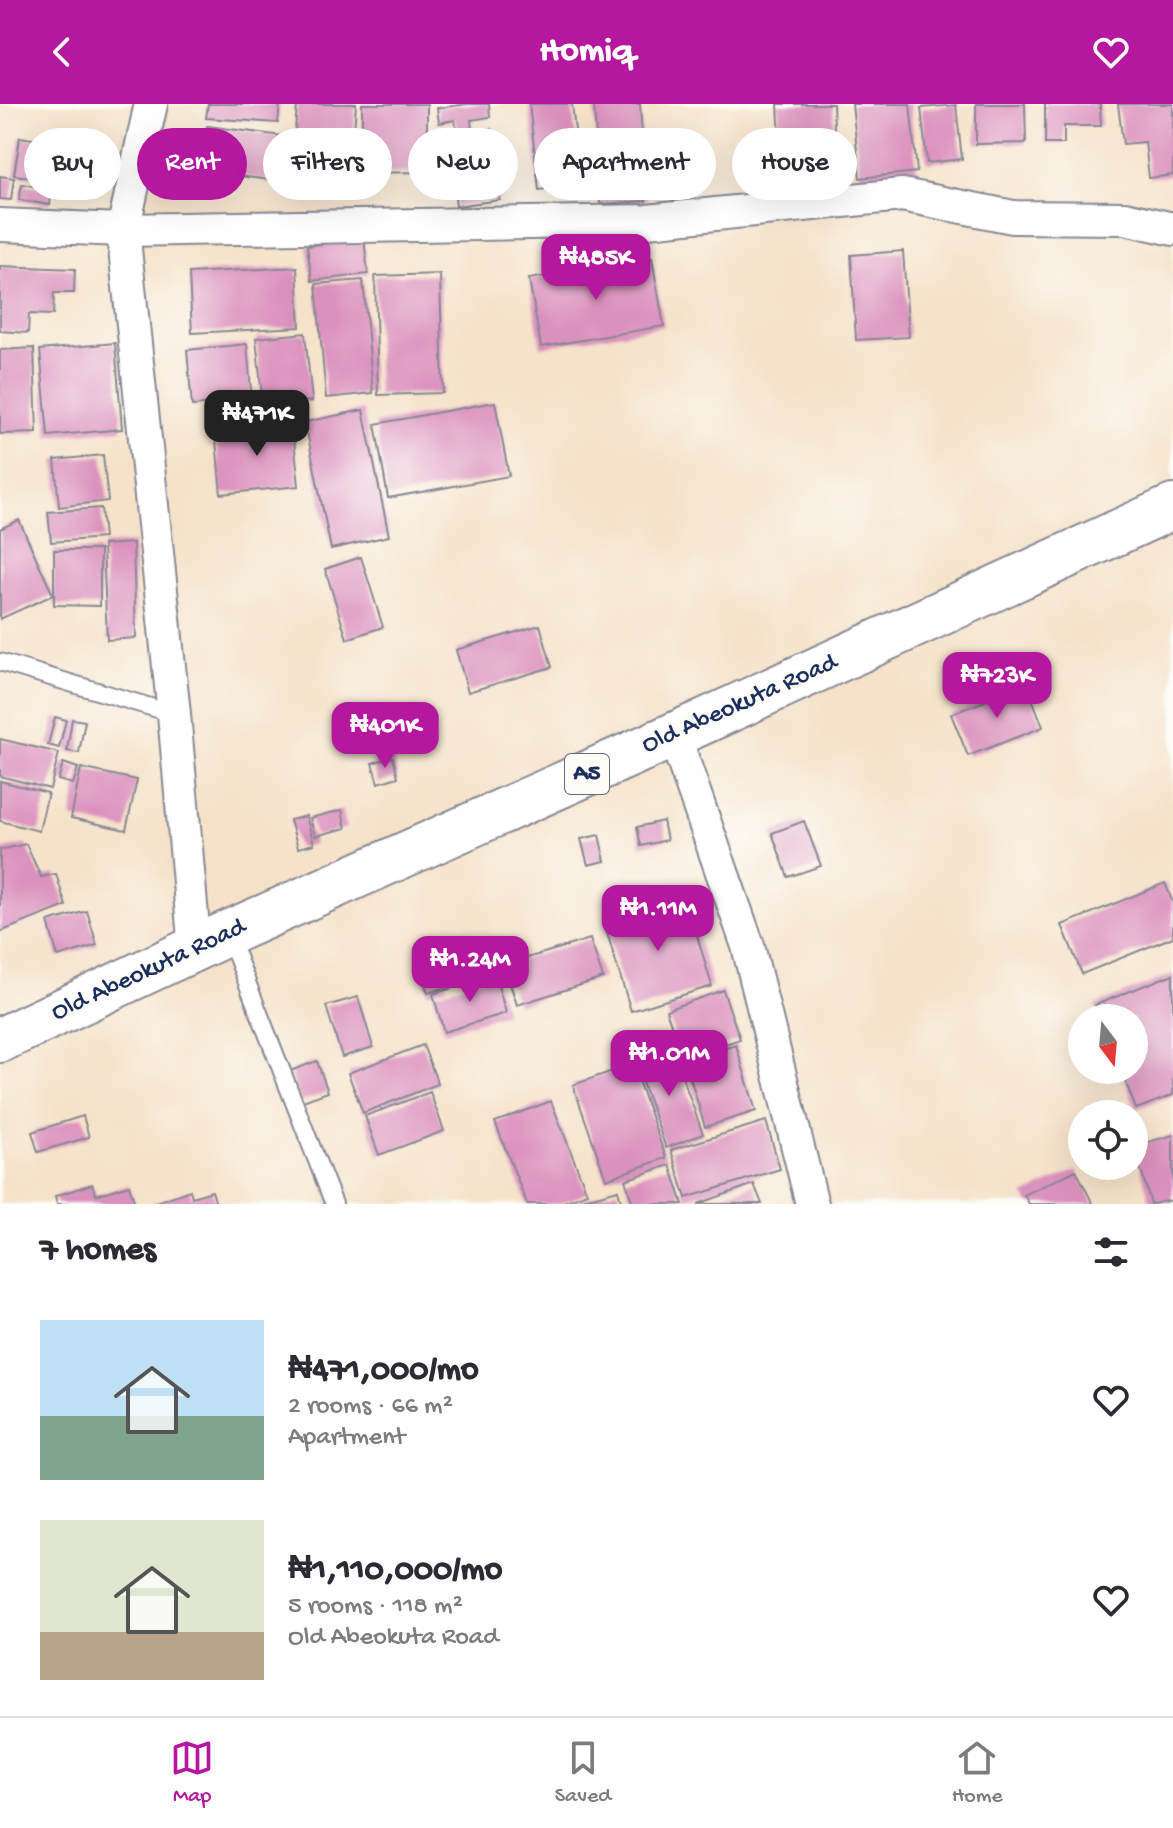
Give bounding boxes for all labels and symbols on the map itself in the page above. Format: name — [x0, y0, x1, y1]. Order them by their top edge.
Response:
pin: ₦485K — [540, 234, 652, 302]
pin: ₦471K — [201, 390, 313, 458]
street label: Old Abeokuta Road — [638, 647, 844, 762]
pin: ₦723K — [941, 652, 1053, 720]
pin: ₦401K — [329, 702, 441, 770]
road number: A5 — [565, 754, 609, 794]
pin: ₦1.11M — [593, 885, 723, 953]
street label: Old Abeokuta Road — [47, 912, 253, 1030]
pin: ₦1.24M — [405, 936, 535, 1004]
north arrow — [1068, 1004, 1148, 1084]
pin: ₦1.01M — [604, 1030, 734, 1098]

